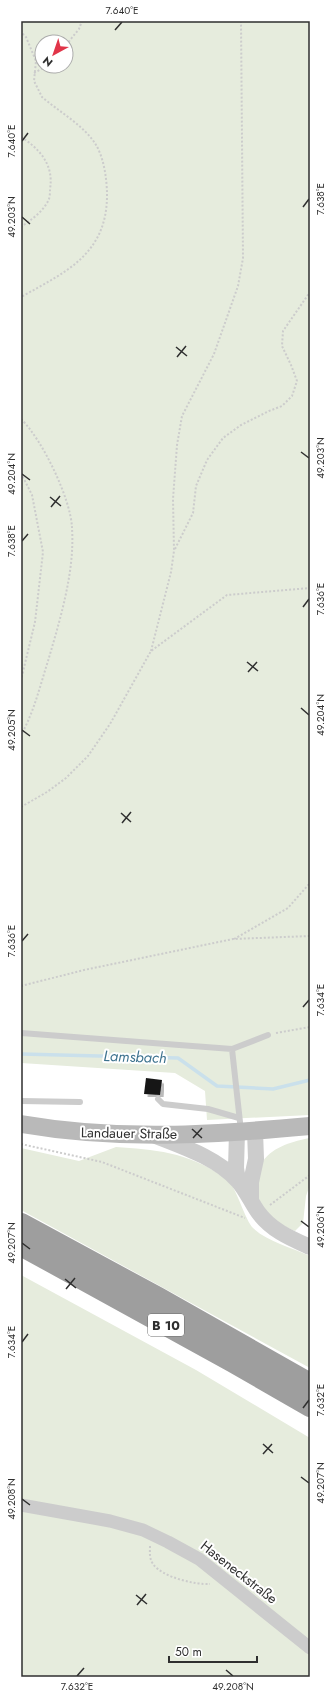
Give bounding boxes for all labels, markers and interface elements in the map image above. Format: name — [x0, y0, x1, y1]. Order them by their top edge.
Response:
text: 7.640°E — [105, 3, 139, 18]
north arrow — [34, 34, 74, 74]
text: N — [39, 53, 56, 71]
text: 7.640°E — [4, 124, 19, 158]
text: 7.638°E — [313, 183, 328, 215]
text: 49.203°N — [4, 196, 19, 238]
text: 49.203°N — [313, 437, 328, 479]
text: 49.204°N — [4, 453, 19, 495]
text: 7.638°E — [4, 525, 19, 557]
text: 7.636°E — [313, 583, 328, 615]
text: 49.204°N — [313, 694, 328, 736]
text: 49.205°N — [4, 709, 19, 751]
text: 7.636°E — [4, 925, 19, 957]
text: 7.634°E — [313, 984, 328, 1016]
water label: Lamsbach — [103, 1045, 167, 1069]
street label: Landauer Straße — [81, 1122, 177, 1144]
text: 49.206°N — [313, 1206, 328, 1248]
text: 49.207°N — [4, 1222, 19, 1264]
road number: B 10 — [148, 1314, 184, 1336]
text: 7.634°E — [4, 1326, 19, 1358]
text: 7.632°E — [313, 1384, 328, 1416]
text: 49.207°N — [313, 1462, 328, 1504]
text: 49.208°N — [4, 1478, 19, 1520]
street label: Haseneckstraße — [196, 1536, 282, 1608]
scale bar — [169, 1638, 257, 1664]
text: 50 m — [175, 1643, 202, 1661]
text: 7.632°E — [61, 1679, 93, 1694]
text: 49.208°N — [212, 1679, 254, 1694]

